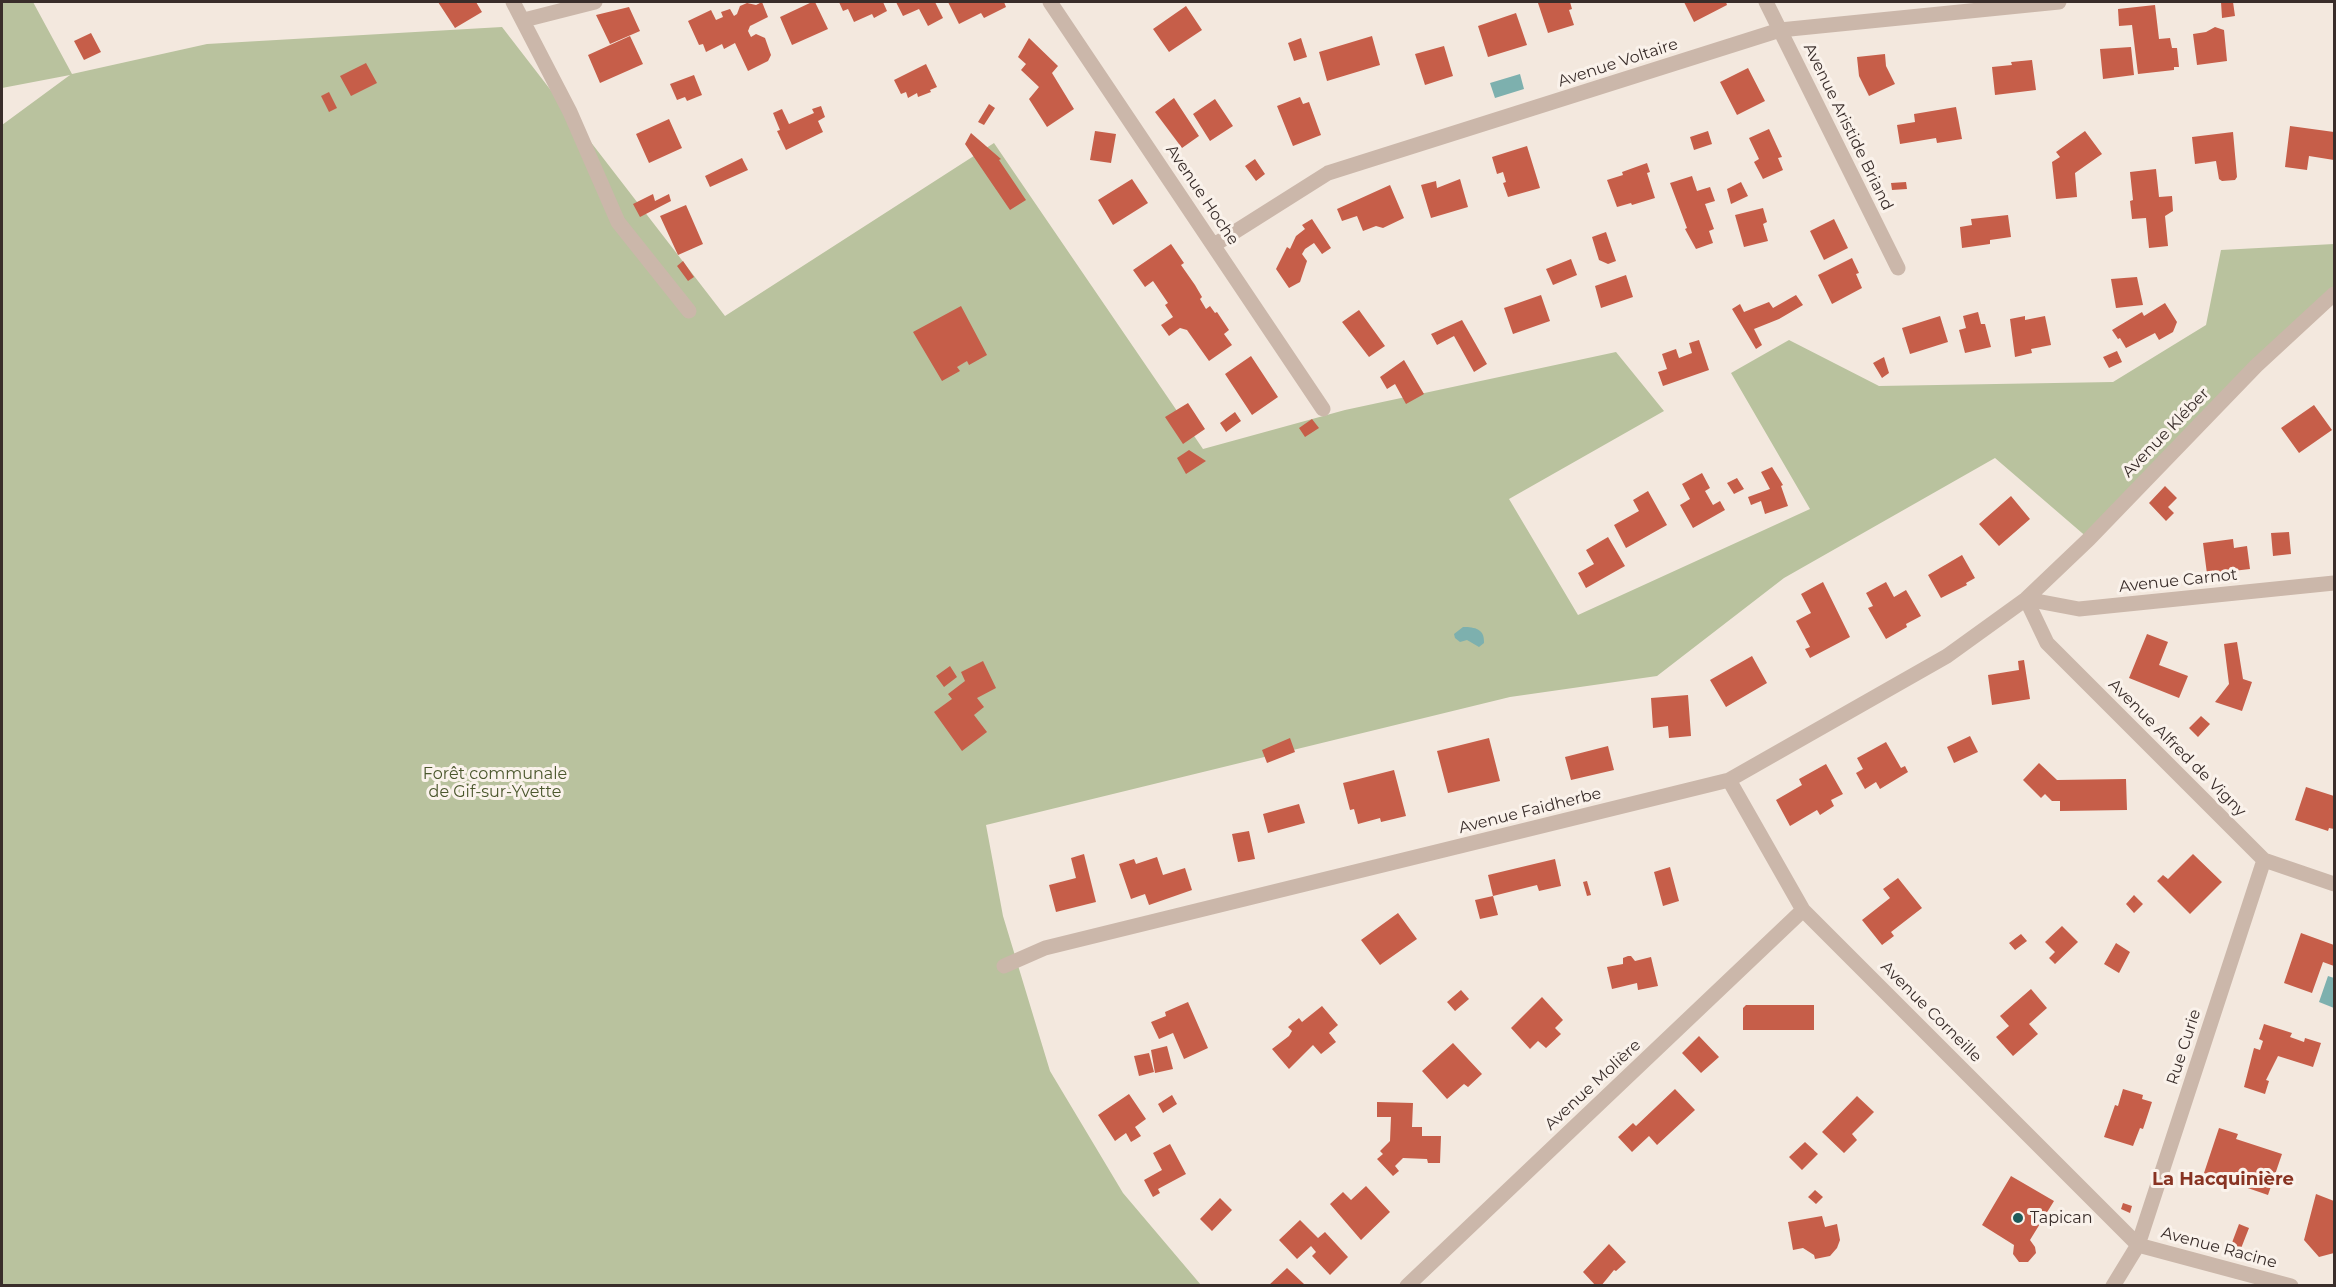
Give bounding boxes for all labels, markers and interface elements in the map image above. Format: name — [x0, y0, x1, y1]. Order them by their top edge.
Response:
street label: Avenue Voltaire — [1556, 35, 1680, 91]
street label: Avenue Aristide Briand — [1799, 40, 1897, 214]
street label: Avenue Hoche — [1161, 141, 1243, 249]
street label: Avenue Kléber — [2119, 384, 2213, 482]
street label: Avenue Carnot — [2118, 565, 2238, 597]
street label: Avenue Alfred de Vigny — [2104, 675, 2250, 821]
park label: Forêt communale de Gif-sur-Yvette — [423, 764, 567, 802]
street label: Avenue Faidherbe — [1457, 784, 1603, 838]
street label: Avenue Corneille — [1877, 958, 1985, 1066]
street label: Rue Curie — [2163, 1007, 2205, 1087]
street label: Avenue Molière — [1541, 1036, 1645, 1134]
district label: La Hacquinière — [2152, 1169, 2294, 1191]
place label: Tapican — [2030, 1208, 2093, 1228]
marker: Tapican — [2011, 1211, 2025, 1225]
street label: Avenue Racine — [2159, 1223, 2279, 1273]

